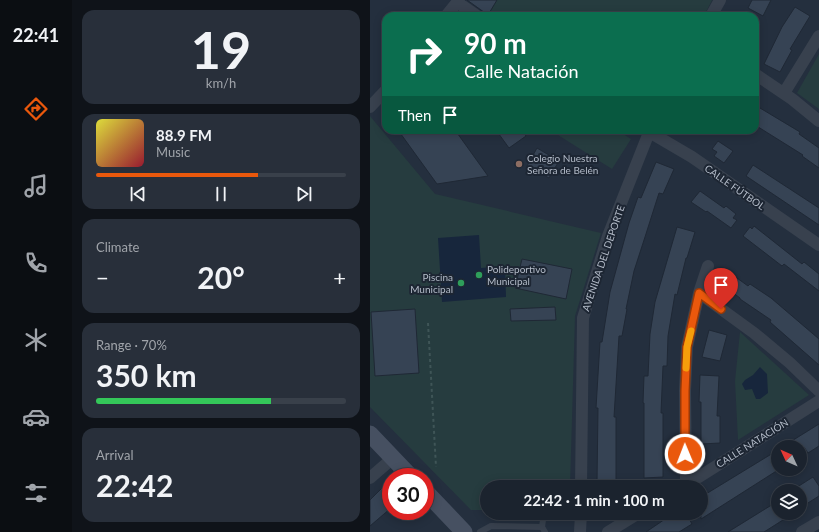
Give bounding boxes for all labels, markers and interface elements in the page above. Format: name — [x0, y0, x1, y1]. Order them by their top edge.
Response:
text: 19 — [191, 18, 251, 80]
text: 22:41 — [13, 24, 59, 46]
text: 90 m — [464, 26, 527, 60]
icon: right — [398, 28, 450, 80]
text: Calle Natación — [464, 60, 578, 82]
text: km/h — [206, 75, 236, 91]
icon: directions — [22, 95, 50, 123]
icon: arrive — [439, 104, 461, 126]
text: Then — [398, 106, 431, 124]
text: 88.9 FM — [156, 126, 212, 144]
text: Music — [156, 144, 190, 160]
place label: Colegio Nuestra Señora de Belén — [527, 152, 598, 176]
marker: Colegio Nuestra Señora de Belén — [514, 159, 524, 169]
street label: CALLE FÚTBOL — [703, 162, 767, 212]
icon: music — [22, 172, 50, 200]
icon: previous — [127, 183, 149, 205]
icon: pause — [210, 183, 232, 205]
icon: next — [293, 183, 315, 205]
street label: AVENIDA DEL DEPORTE — [579, 203, 627, 313]
text: Climate — [96, 239, 139, 255]
icon: phone — [22, 249, 50, 277]
text: 20° — [197, 259, 245, 295]
place label: Polideportivo Municipal — [487, 263, 546, 287]
text: − — [96, 264, 109, 291]
text: + — [333, 264, 346, 291]
pin — [704, 268, 738, 309]
marker: Polideportivo Municipal — [474, 270, 484, 280]
place label: Piscina Municipal — [410, 271, 453, 295]
icon: arrive — [710, 274, 732, 296]
marker: Piscina Municipal — [456, 278, 466, 288]
icon: climate — [22, 326, 50, 354]
text: Range · 70% — [96, 337, 167, 353]
text: 350 km — [96, 357, 197, 393]
icon: car — [22, 403, 50, 431]
street label: CALLE NATACIÓN — [714, 416, 790, 470]
position arrow — [664, 433, 706, 475]
north arrow — [771, 440, 807, 476]
map controls — [771, 440, 807, 520]
text: Arrival — [96, 447, 133, 463]
text: 22:42 — [96, 467, 173, 503]
speed limit sign: 30 — [382, 468, 434, 520]
icon: filters — [22, 479, 50, 507]
button: layers — [771, 484, 807, 520]
text: 22:42 · 1 min · 100 m — [524, 491, 664, 509]

